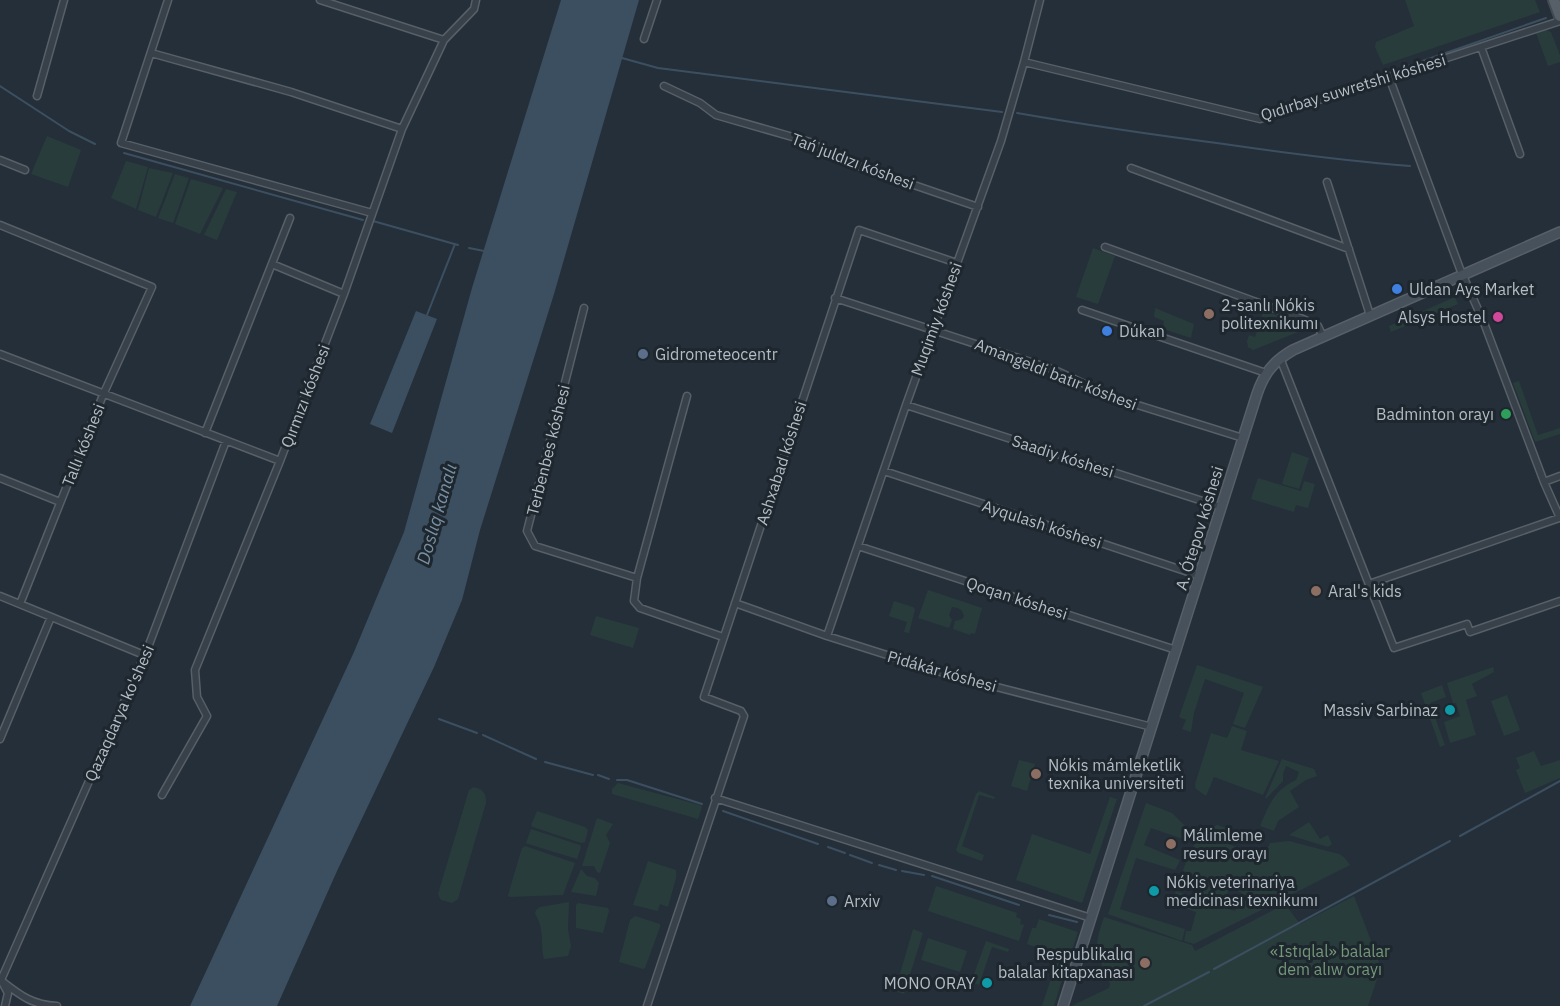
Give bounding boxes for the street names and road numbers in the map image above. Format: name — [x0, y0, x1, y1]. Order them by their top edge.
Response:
street label: Qıdırbay suwretshi kóshesi — [1258, 49, 1448, 125]
street label: Tań juldızı kóshesi — [789, 128, 917, 194]
street label: Muqimiy kóshesi — [906, 259, 966, 379]
street label: Amangeldi batır kóshesi — [972, 334, 1140, 414]
street label: Qırmızı kóshesi — [276, 342, 334, 450]
street label: Terbenbes kóshesi — [522, 383, 574, 517]
street label: Ashxabad kóshesi — [752, 398, 810, 528]
street label: Tallı kóshesi — [57, 401, 109, 489]
street label: Saadiy kóshesi — [1009, 430, 1117, 482]
street label: A. Ótepov kóshesi — [1170, 463, 1227, 592]
street label: Ayqulash kóshesi — [980, 495, 1104, 553]
street label: Qoqan kóshesi — [964, 572, 1070, 624]
street label: Qazaqdarya ko'shesi — [80, 642, 158, 784]
street label: Pidákár kóshesi — [885, 646, 999, 696]

